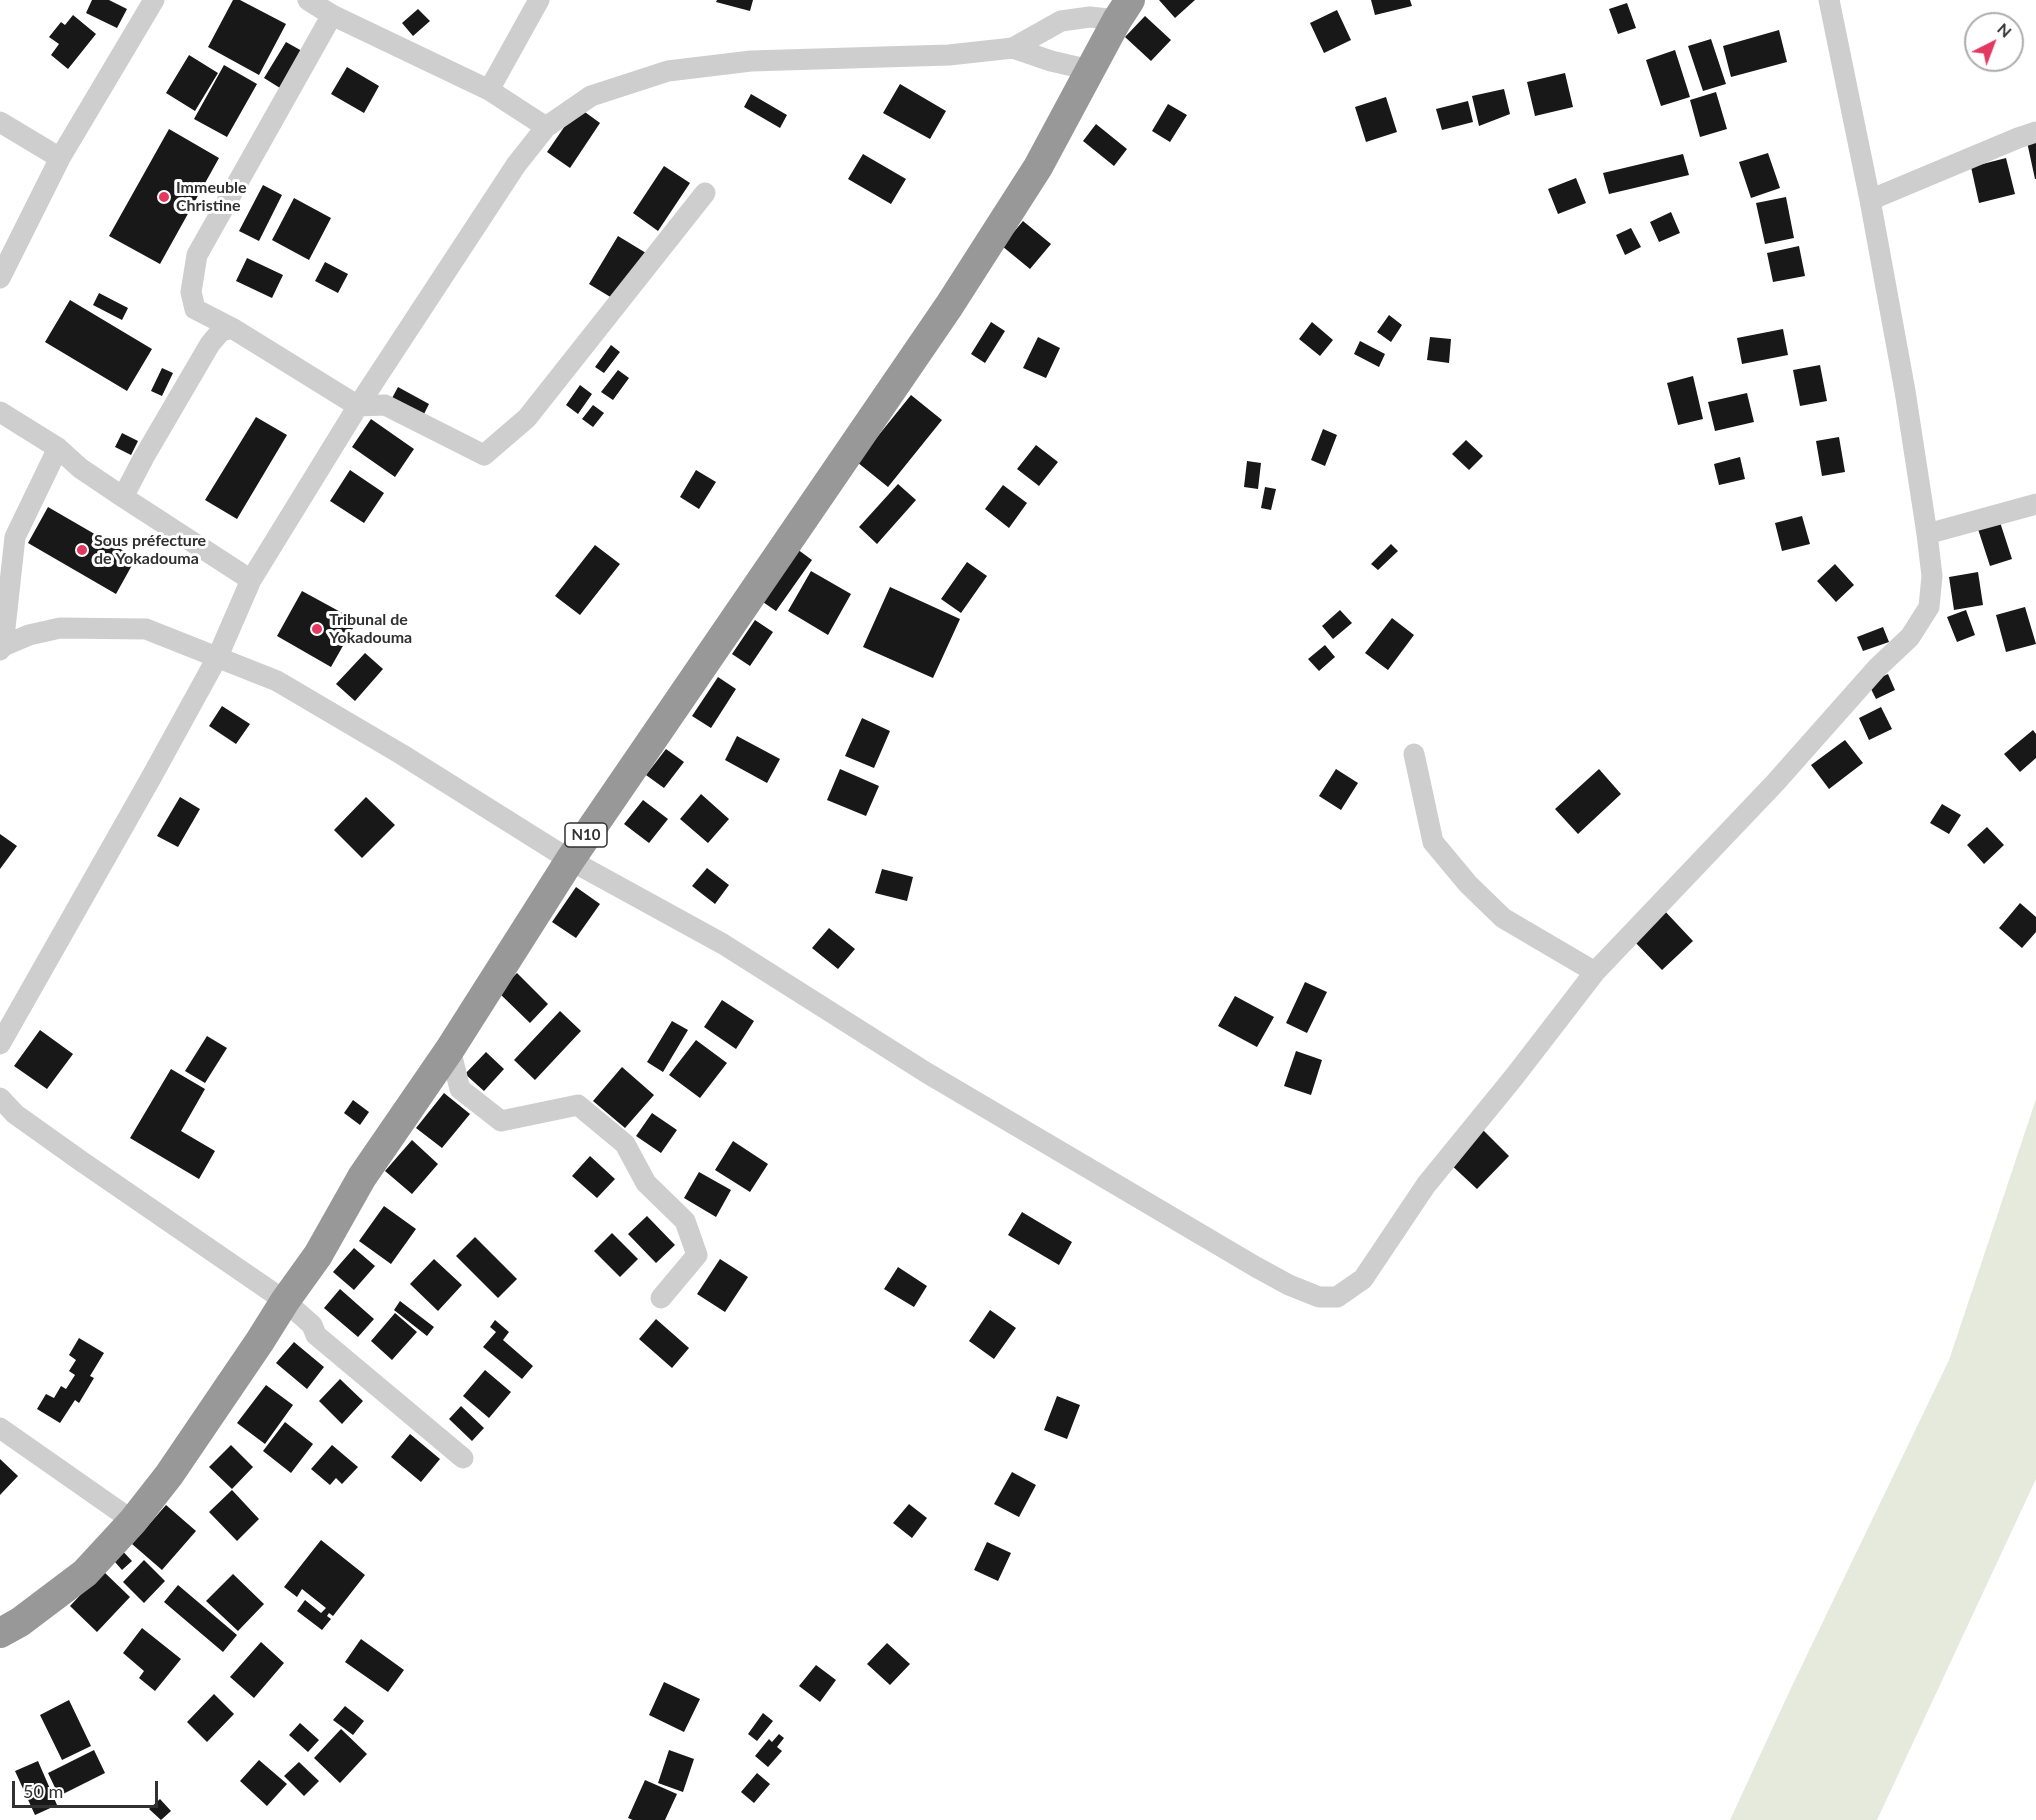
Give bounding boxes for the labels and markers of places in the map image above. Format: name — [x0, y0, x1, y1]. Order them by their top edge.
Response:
place label: Immeuble Christine — [176, 178, 247, 216]
marker: Immeuble Christine — [157, 190, 171, 204]
place label: Sous préfecture de Yokadouma — [94, 531, 206, 569]
marker: Sous préfecture de Yokadouma — [75, 543, 89, 557]
place label: Tribunal de Yokadouma — [329, 610, 412, 648]
marker: Tribunal de Yokadouma — [310, 622, 324, 636]

